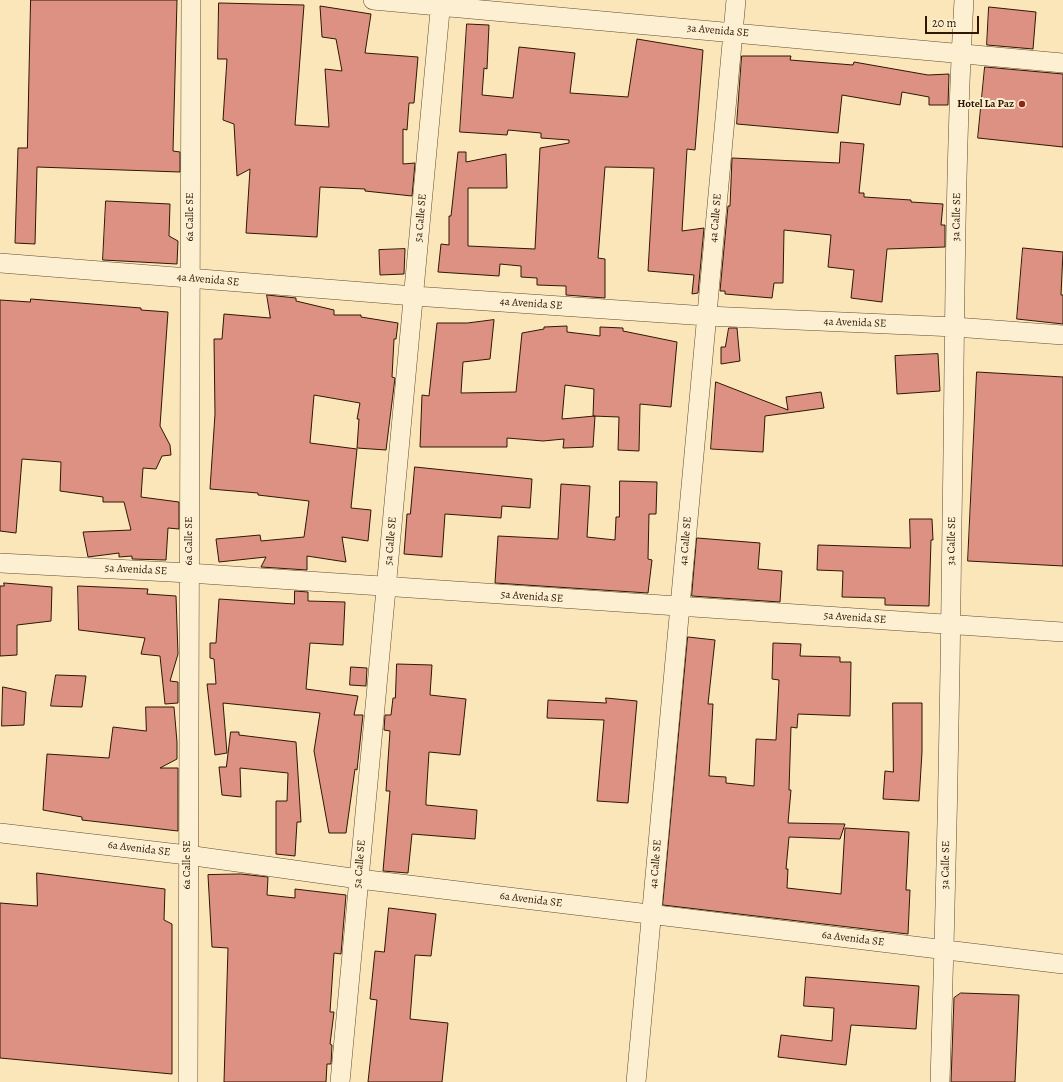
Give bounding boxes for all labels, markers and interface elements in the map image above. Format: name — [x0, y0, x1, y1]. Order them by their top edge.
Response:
scale bar — [927, 8, 981, 34]
text: 20 m — [932, 15, 956, 31]
street label: 3a Avenida SE — [686, 22, 750, 40]
place label: Hotel La Paz — [957, 97, 1014, 111]
marker: Hotel La Paz — [1017, 99, 1027, 109]
street label: 6a Calle SE — [183, 192, 197, 242]
street label: 5a Calle SE — [412, 193, 430, 243]
street label: 4a Calle SE — [707, 193, 725, 243]
street label: 3a Calle SE — [950, 193, 964, 241]
street label: 4a Avenida SE — [176, 271, 240, 289]
street label: 4a Avenida SE — [499, 295, 563, 313]
street label: 4a Avenida SE — [823, 315, 887, 331]
street label: 6a Calle SE — [182, 516, 196, 566]
street label: 5a Calle SE — [382, 516, 400, 566]
street label: 4a Calle SE — [677, 516, 695, 566]
street label: 3a Calle SE — [945, 517, 959, 565]
street label: 5a Avenida SE — [104, 562, 168, 578]
street label: 5a Avenida SE — [500, 588, 564, 606]
street label: 5a Avenida SE — [823, 609, 887, 627]
street label: 6a Avenida SE — [107, 839, 171, 859]
street label: 5a Calle SE — [351, 839, 369, 889]
street label: 4a Calle SE — [647, 839, 665, 889]
street label: 6a Calle SE — [180, 840, 194, 890]
street label: 3a Calle SE — [939, 841, 953, 889]
street label: 6a Avenida SE — [499, 890, 563, 910]
street label: 6a Avenida SE — [821, 929, 885, 949]

